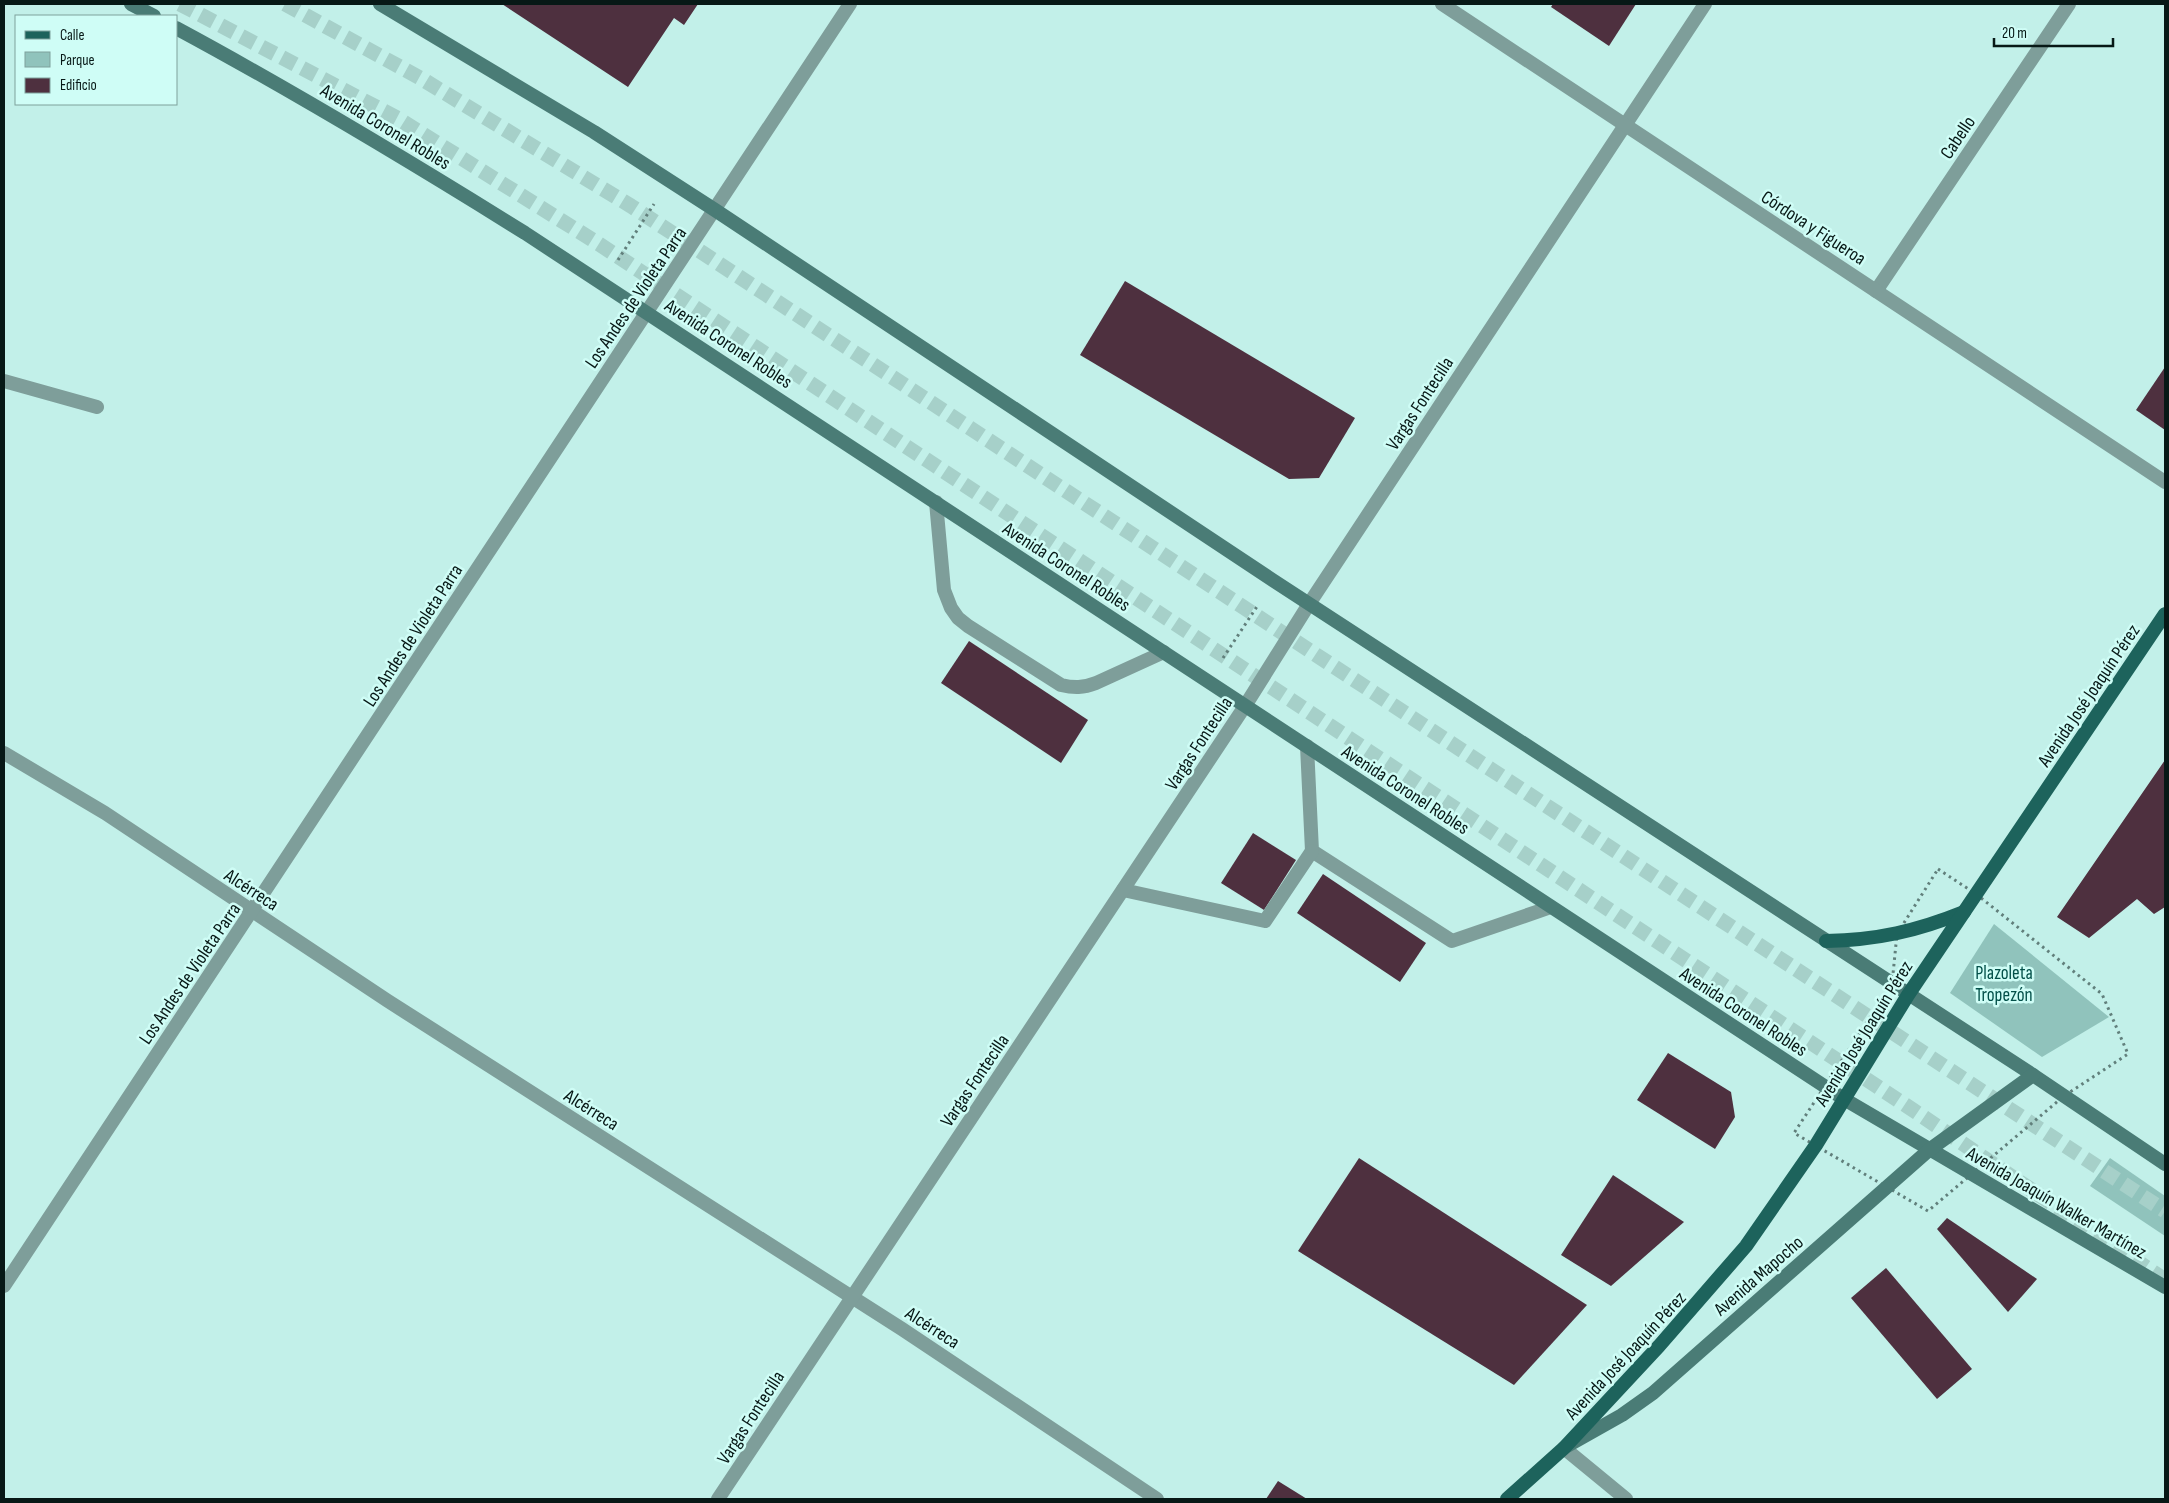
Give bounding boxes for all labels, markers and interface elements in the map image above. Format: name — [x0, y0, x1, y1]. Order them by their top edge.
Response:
legend — [15, 15, 178, 105]
scale bar — [1994, 15, 2113, 47]
text: 20 m — [2002, 24, 2027, 43]
text: Calle — [60, 26, 84, 45]
text: Parque — [60, 51, 95, 70]
text: Edificio — [60, 76, 97, 95]
street label: Avenida Coronel Robles — [315, 79, 454, 175]
street label: Cabello — [1936, 112, 1981, 164]
street label: Córdova y Figueroa — [1757, 186, 1870, 271]
street label: Los Andes de Violeta Parra — [580, 223, 692, 373]
street label: Avenida Coronel Robles — [659, 294, 796, 394]
street label: Vargas Fontecilla — [1382, 353, 1459, 455]
street label: Avenida Coronel Robles — [997, 517, 1134, 617]
street label: Los Andes de Violeta Parra — [359, 560, 468, 711]
street label: Avenida José Joaquín Pérez — [2033, 620, 2146, 772]
street label: Vargas Fontecilla — [1161, 693, 1238, 795]
street label: Avenida Coronel Robles — [1336, 740, 1473, 840]
street label: Alcérreca — [219, 864, 283, 916]
street label: Los Andes de Violeta Parra — [134, 899, 246, 1049]
street label: Avenida José Joaquín Pérez — [1810, 957, 1918, 1111]
street label: Avenida Coronel Robles — [1674, 962, 1811, 1062]
park label: Plazoleta Tropezón — [1975, 962, 2033, 1007]
street label: Vargas Fontecilla — [936, 1030, 1015, 1131]
street label: Alcérreca — [559, 1084, 623, 1136]
street label: Avenida Joaquín Walker Martínez — [1961, 1142, 2151, 1264]
street label: Avenida Mapocho — [1709, 1231, 1808, 1322]
street label: Avenida José Joaquín Pérez — [1560, 1287, 1692, 1426]
street label: Alcérreca — [900, 1302, 964, 1354]
street label: Vargas Fontecilla — [713, 1367, 790, 1469]

